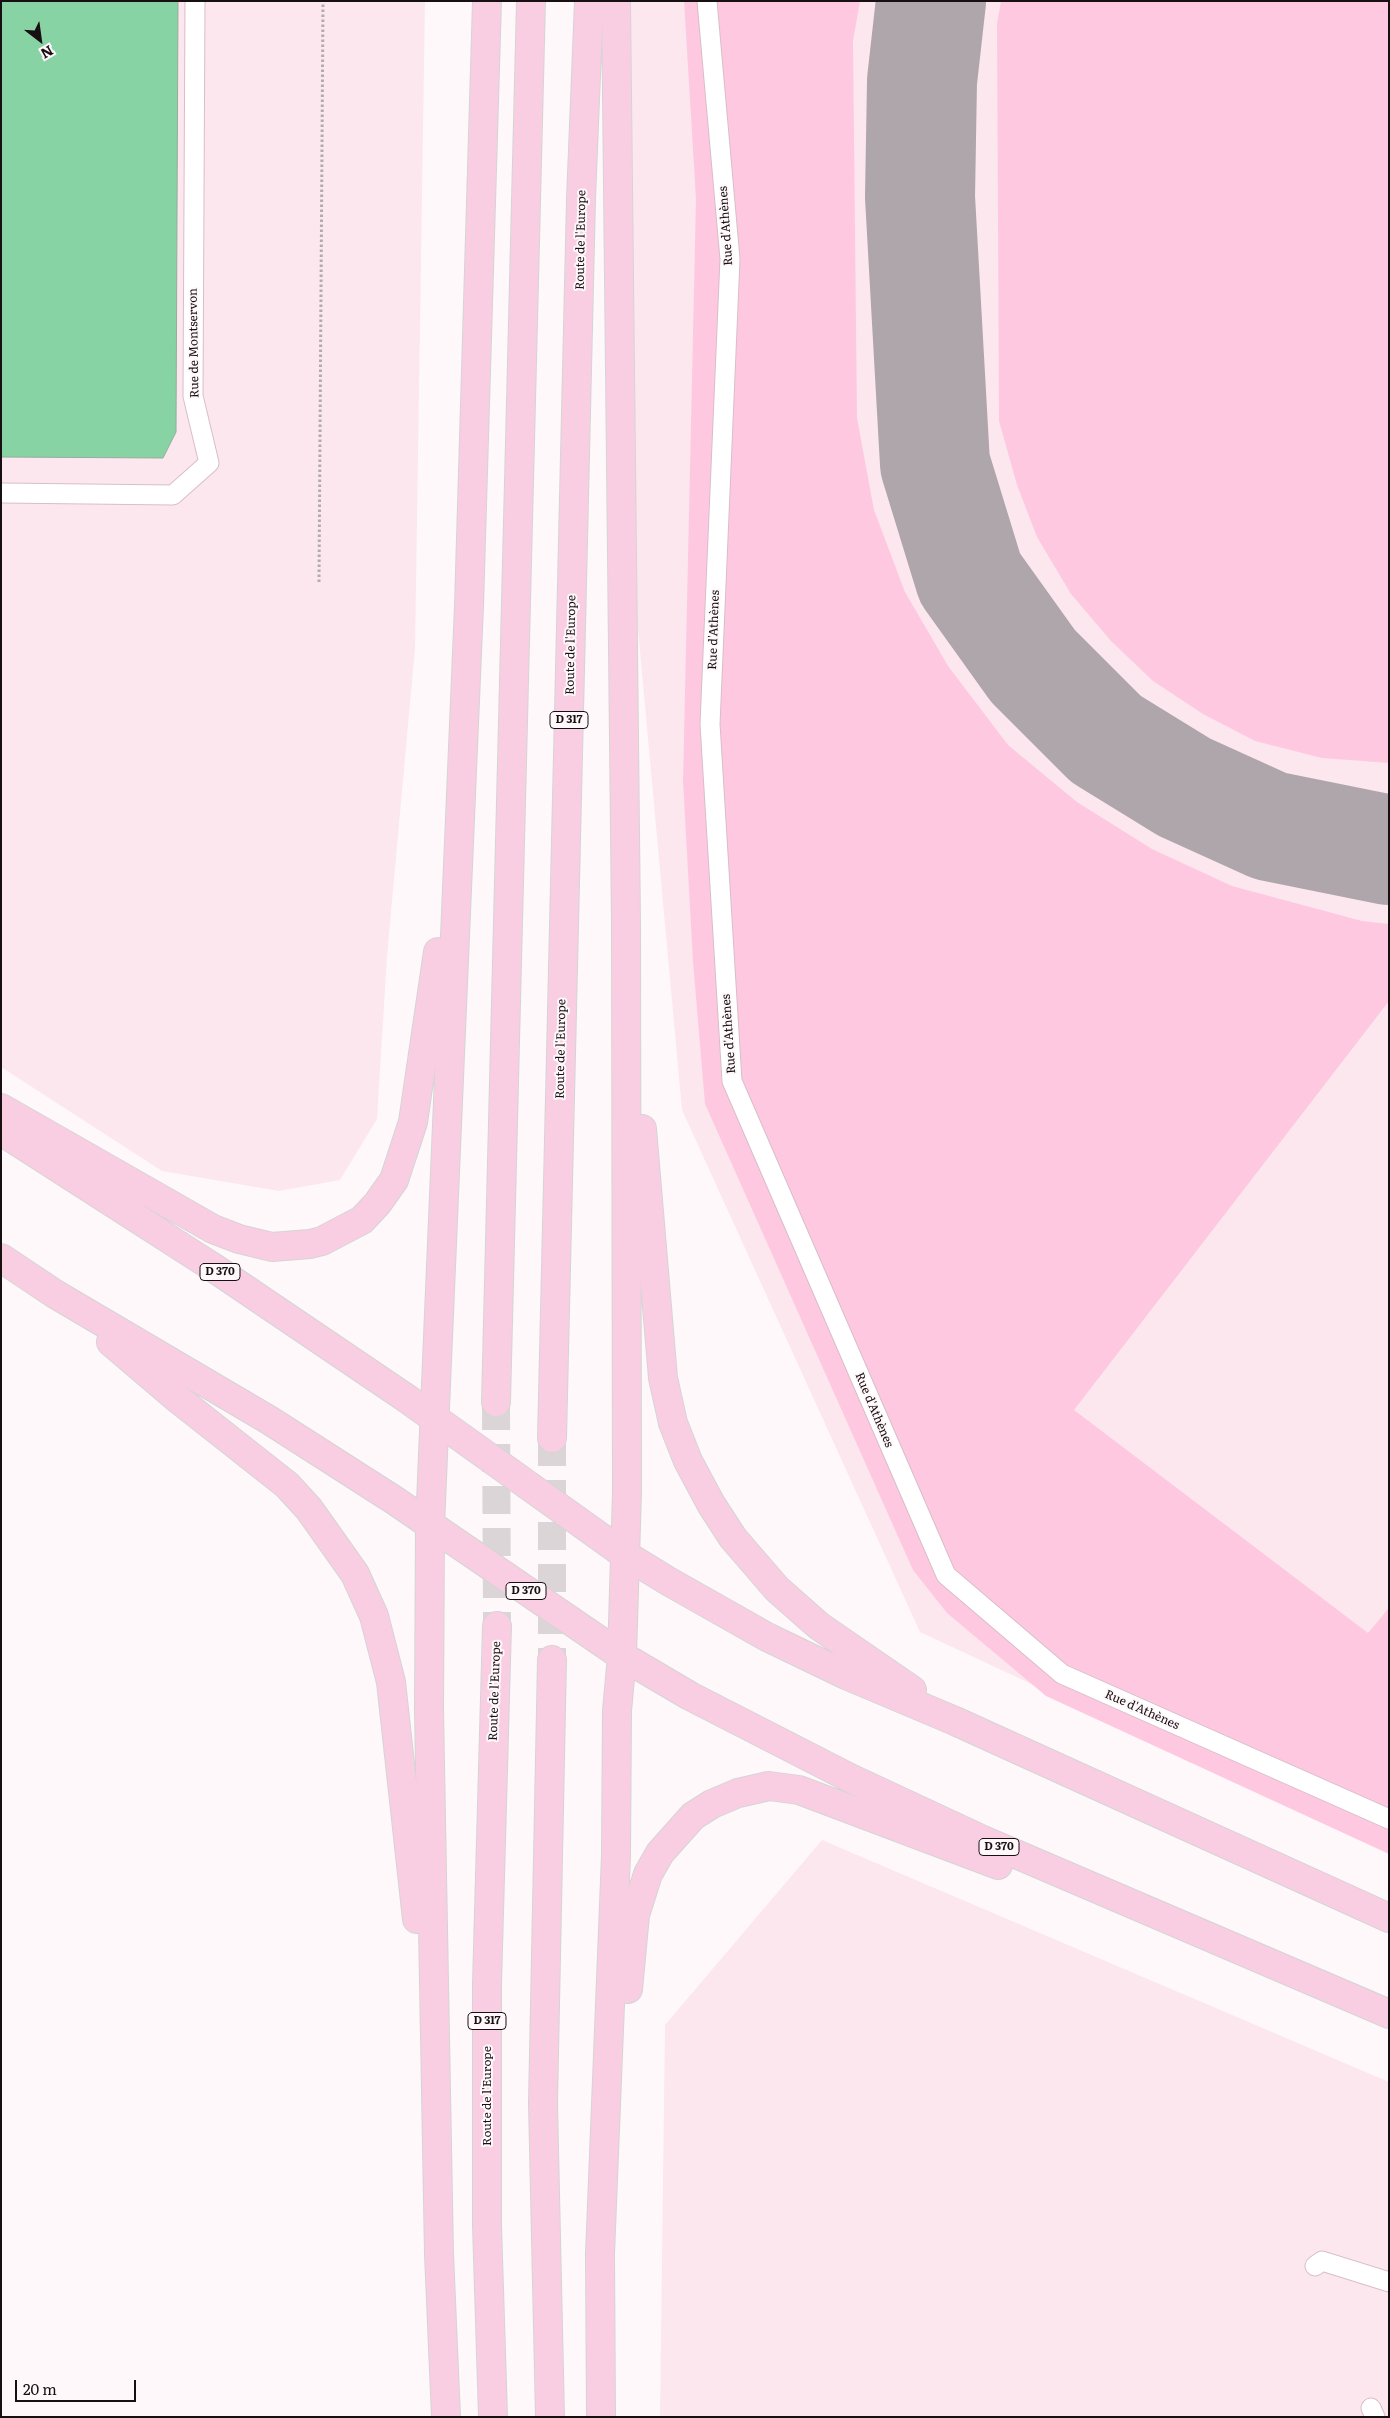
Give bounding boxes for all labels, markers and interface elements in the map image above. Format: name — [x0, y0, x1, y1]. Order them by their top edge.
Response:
north arrow — [15, 15, 65, 65]
text: N — [37, 41, 58, 65]
street label: Rue d'Athènes — [716, 186, 736, 266]
street label: Route de l'Europe — [573, 190, 589, 290]
street label: Rue de Montservon — [186, 288, 202, 398]
street label: Rue d'Athènes — [705, 590, 723, 670]
street label: Route de l'Europe — [563, 595, 579, 695]
road number: D 317 — [550, 712, 588, 728]
street label: Rue d'Athènes — [719, 994, 739, 1074]
street label: Route de l'Europe — [553, 999, 569, 1099]
road number: D 370 — [200, 1264, 240, 1280]
street label: Rue d'Athènes — [852, 1370, 896, 1450]
road number: D 370 — [506, 1582, 546, 1600]
street label: Route de l'Europe — [486, 1641, 504, 1741]
street label: Rue d'Athènes — [1103, 1687, 1181, 1733]
road number: D 370 — [979, 1838, 1019, 1855]
road number: D 317 — [468, 2012, 506, 2030]
street label: Route de l'Europe — [480, 2046, 494, 2146]
scale bar — [18, 2370, 139, 2402]
text: 20 m — [23, 2377, 57, 2400]

